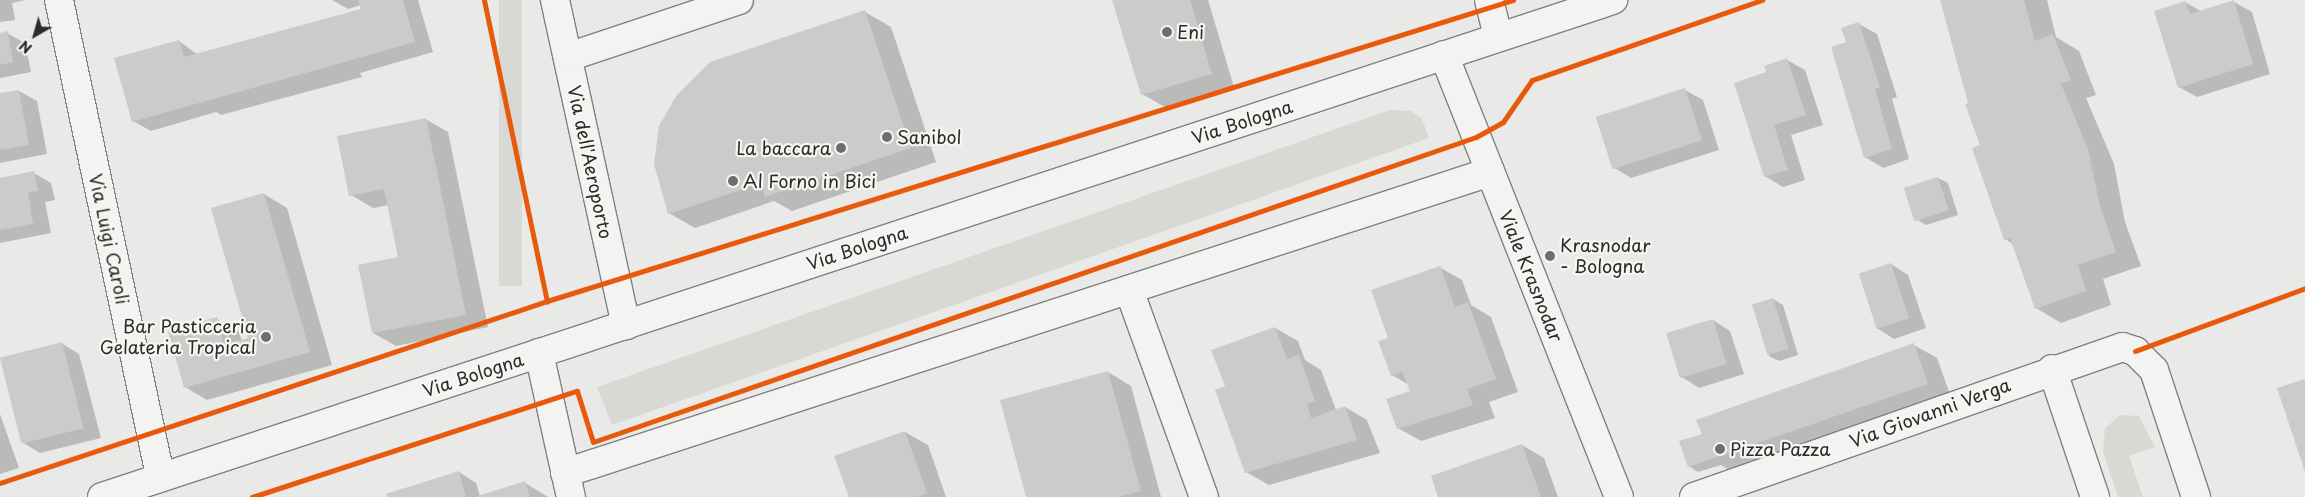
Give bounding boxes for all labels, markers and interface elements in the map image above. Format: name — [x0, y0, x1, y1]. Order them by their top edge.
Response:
north arrow — [10, 10, 60, 60]
place label: Eni — [1177, 21, 1204, 43]
marker: Eni — [1161, 26, 1173, 38]
text: N — [15, 36, 36, 59]
street label: Via dell'Aeroporto — [563, 84, 617, 240]
street label: Via Bologna — [1189, 96, 1295, 148]
place label: Sanibol — [897, 126, 962, 148]
marker: Sanibol — [881, 131, 893, 143]
place label: La baccara — [734, 137, 831, 159]
marker: La baccara — [835, 142, 847, 154]
place label: Al Forno in Bici — [743, 170, 876, 192]
street label: Via Luigi Caroli — [85, 172, 133, 306]
marker: Al Forno in Bici — [727, 175, 739, 187]
street label: Viale Krasnodar — [1495, 207, 1567, 345]
street label: Via Bologna — [804, 222, 910, 274]
place label: Krasnodar - Bologna — [1560, 235, 1650, 278]
marker: Krasnodar - Bologna — [1544, 250, 1556, 262]
place label: Bar Pasticceria Gelateria Tropical — [99, 316, 256, 358]
marker: Bar Pasticceria Gelateria Tropical — [260, 331, 272, 343]
street label: Via Bologna — [420, 349, 526, 401]
street label: Via Giovanni Verga — [1847, 374, 2013, 452]
place label: Pizza Pazza — [1730, 438, 1831, 460]
marker: Pizza Pazza — [1714, 443, 1726, 455]

